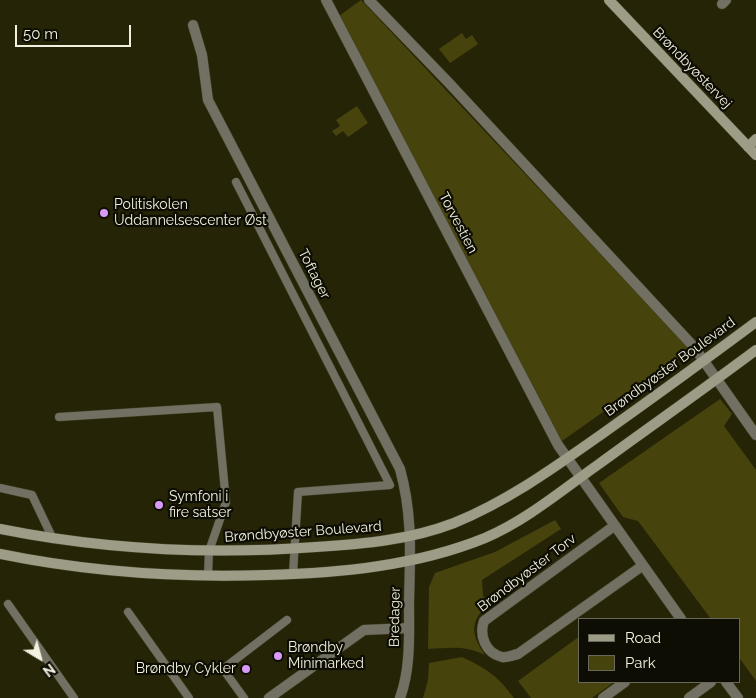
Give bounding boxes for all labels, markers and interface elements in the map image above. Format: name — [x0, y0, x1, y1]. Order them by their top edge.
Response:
scale bar — [18, 15, 134, 47]
street label: Brøndbyøstervej — [649, 24, 735, 112]
text: 50 m — [23, 25, 58, 43]
street label: Torvestien — [435, 190, 481, 256]
place label: Politiskolen Uddannelsescenter Øst — [114, 197, 267, 230]
marker: Politiskolen Uddannelsescenter Øst — [98, 207, 110, 219]
street label: Toftager — [294, 246, 334, 302]
street label: Brøndbyøster Boulevard — [601, 314, 739, 420]
place label: Symfoni i fire satser — [169, 489, 231, 522]
marker: Symfoni i fire satser — [153, 499, 165, 511]
street label: Brøndbyøster Boulevard — [224, 518, 382, 546]
street label: Brøndbyøster Torv — [474, 530, 580, 616]
street label: Bredager — [386, 587, 404, 647]
legend — [578, 618, 741, 683]
text: Road — [625, 629, 661, 647]
north arrow — [15, 633, 65, 683]
place label: Brøndby Minimarked — [288, 640, 364, 672]
marker: Brøndby Minimarked — [272, 650, 284, 662]
text: Park — [625, 654, 656, 672]
text: N — [40, 660, 58, 680]
place label: Brøndby Cykler — [136, 661, 236, 677]
marker: Brøndby Cykler — [240, 663, 252, 675]

